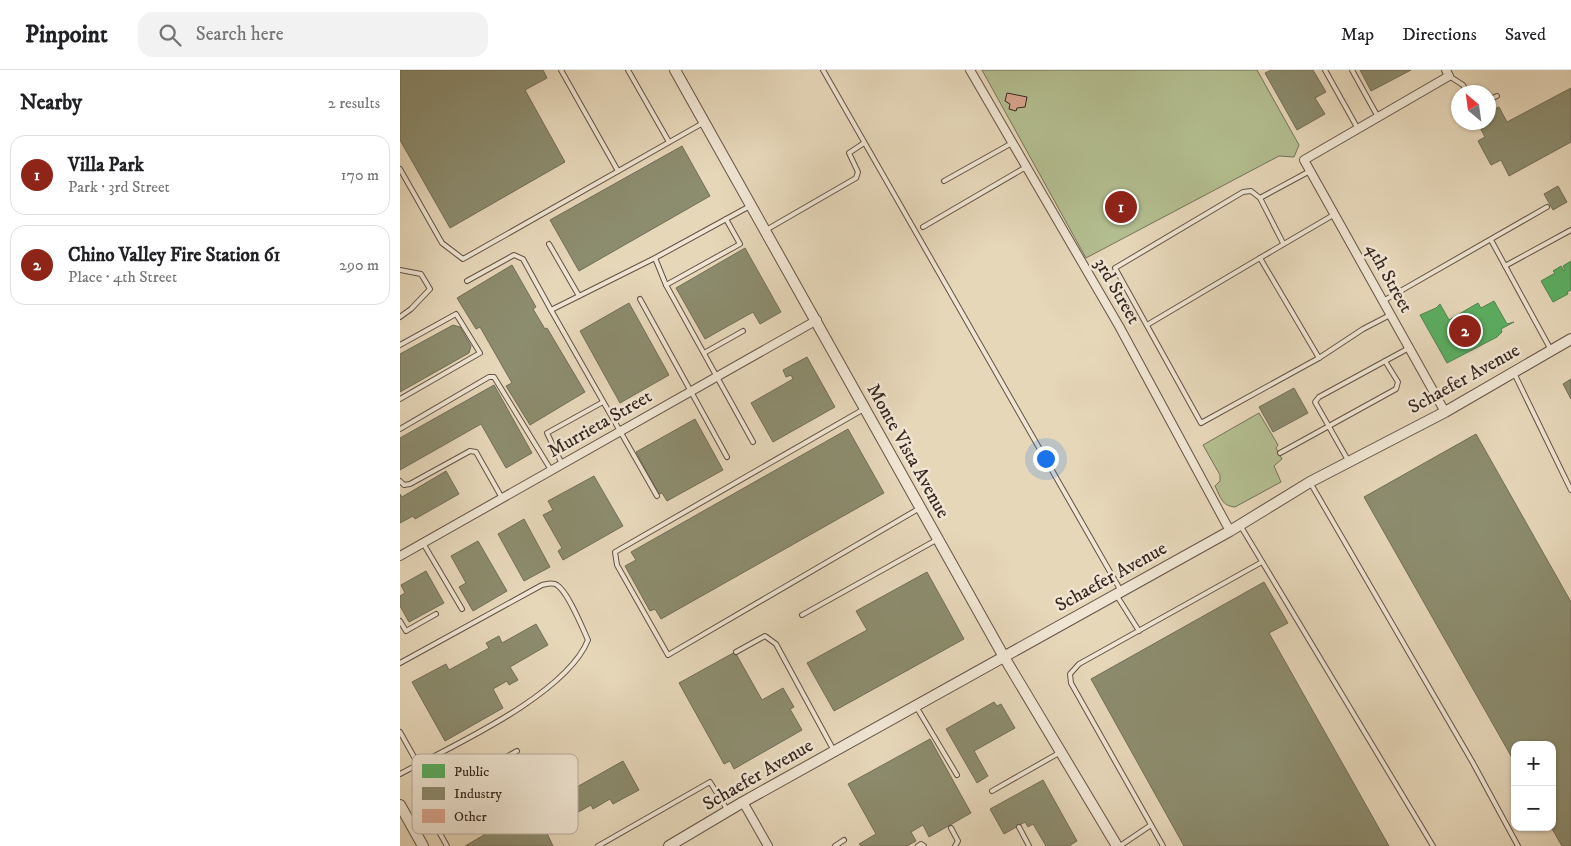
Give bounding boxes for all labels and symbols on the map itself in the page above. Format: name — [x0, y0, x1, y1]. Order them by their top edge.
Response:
north arrow — [1451, 85, 1496, 130]
pin: 1 — [1105, 188, 1137, 226]
street label: 4th Street — [1361, 239, 1417, 317]
street label: 3rd Street — [1089, 254, 1145, 328]
pin: 2 — [1449, 312, 1481, 350]
street label: Schaefer Avenue — [1404, 339, 1524, 419]
street label: Monte Vista Avenue — [862, 380, 955, 522]
street label: Murrieta Street — [544, 385, 656, 463]
your location — [1033, 446, 1059, 472]
street label: Schaefer Avenue — [1051, 537, 1171, 617]
street label: Schaefer Avenue — [699, 734, 817, 816]
legend — [412, 754, 578, 834]
text: Public — [454, 763, 489, 781]
text: Industry — [454, 785, 502, 803]
text: Other — [454, 808, 487, 826]

